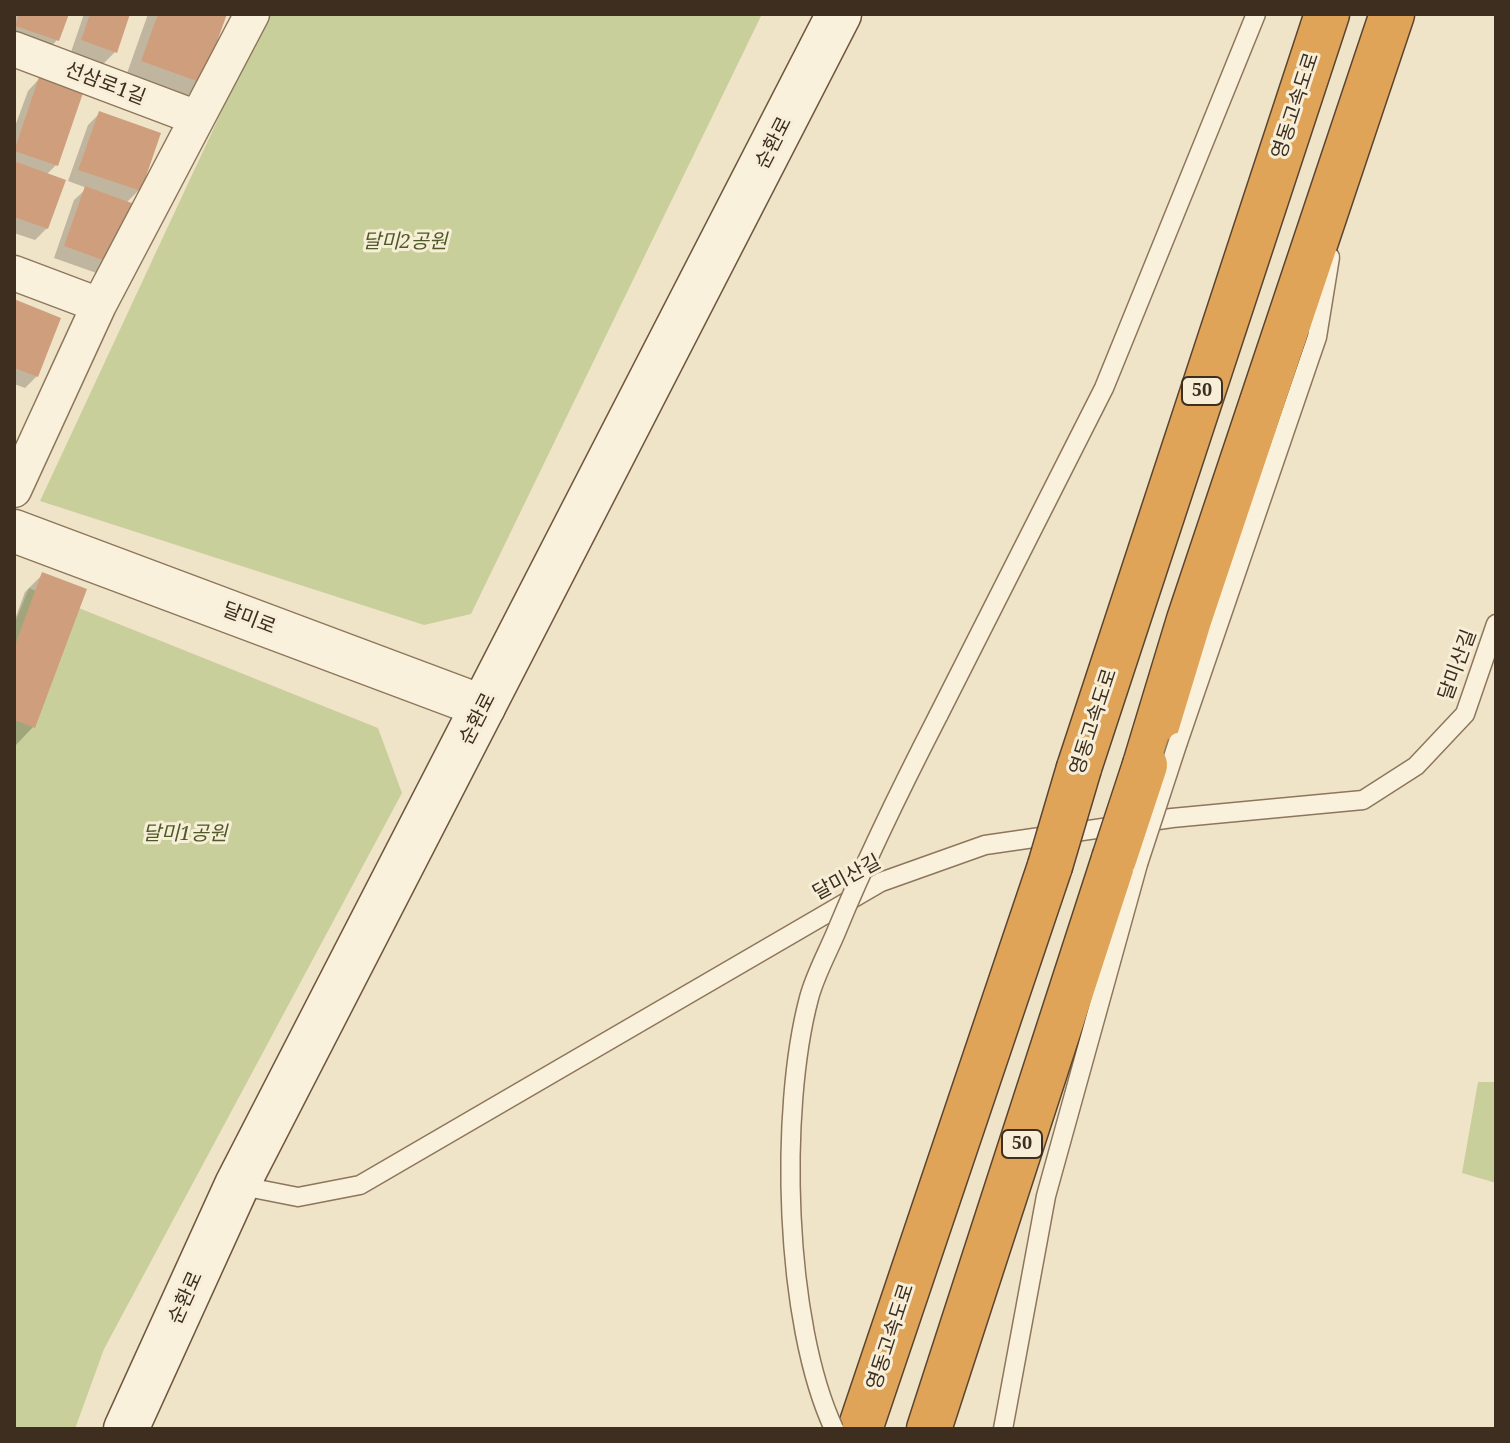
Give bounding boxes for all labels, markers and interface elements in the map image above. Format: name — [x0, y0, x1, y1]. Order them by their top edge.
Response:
street label: 영동고속도로 — [1268, 50, 1324, 162]
street label: 선삼로1길 — [61, 58, 149, 110]
street label: 순환로 — [751, 113, 797, 173]
park label: 달미2공원 — [363, 230, 447, 254]
road number: 50 — [1182, 377, 1222, 405]
street label: 달미로 — [219, 598, 279, 640]
street label: 달미산길 — [1434, 626, 1482, 704]
street label: 영동고속도로 — [1066, 666, 1122, 778]
street label: 순환로 — [455, 689, 501, 749]
park label: 달미1공원 — [143, 822, 227, 846]
street label: 달미산길 — [809, 850, 885, 906]
road number: 50 — [1002, 1130, 1042, 1158]
street label: 순환로 — [164, 1268, 208, 1328]
street label: 영동고속도로 — [863, 1281, 919, 1393]

